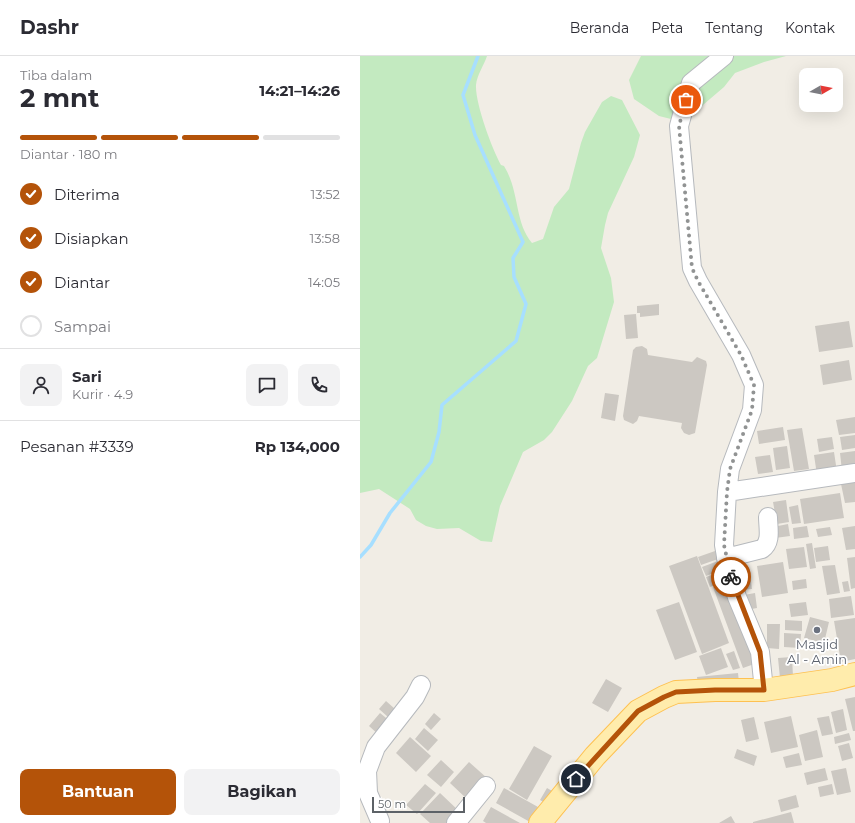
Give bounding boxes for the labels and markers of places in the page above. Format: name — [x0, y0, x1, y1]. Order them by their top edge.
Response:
pin — [669, 83, 703, 117]
marker: Masjid Al - Amin — [812, 625, 822, 635]
place label: Masjid Al - Amin — [787, 636, 847, 667]
pin — [559, 762, 593, 796]

